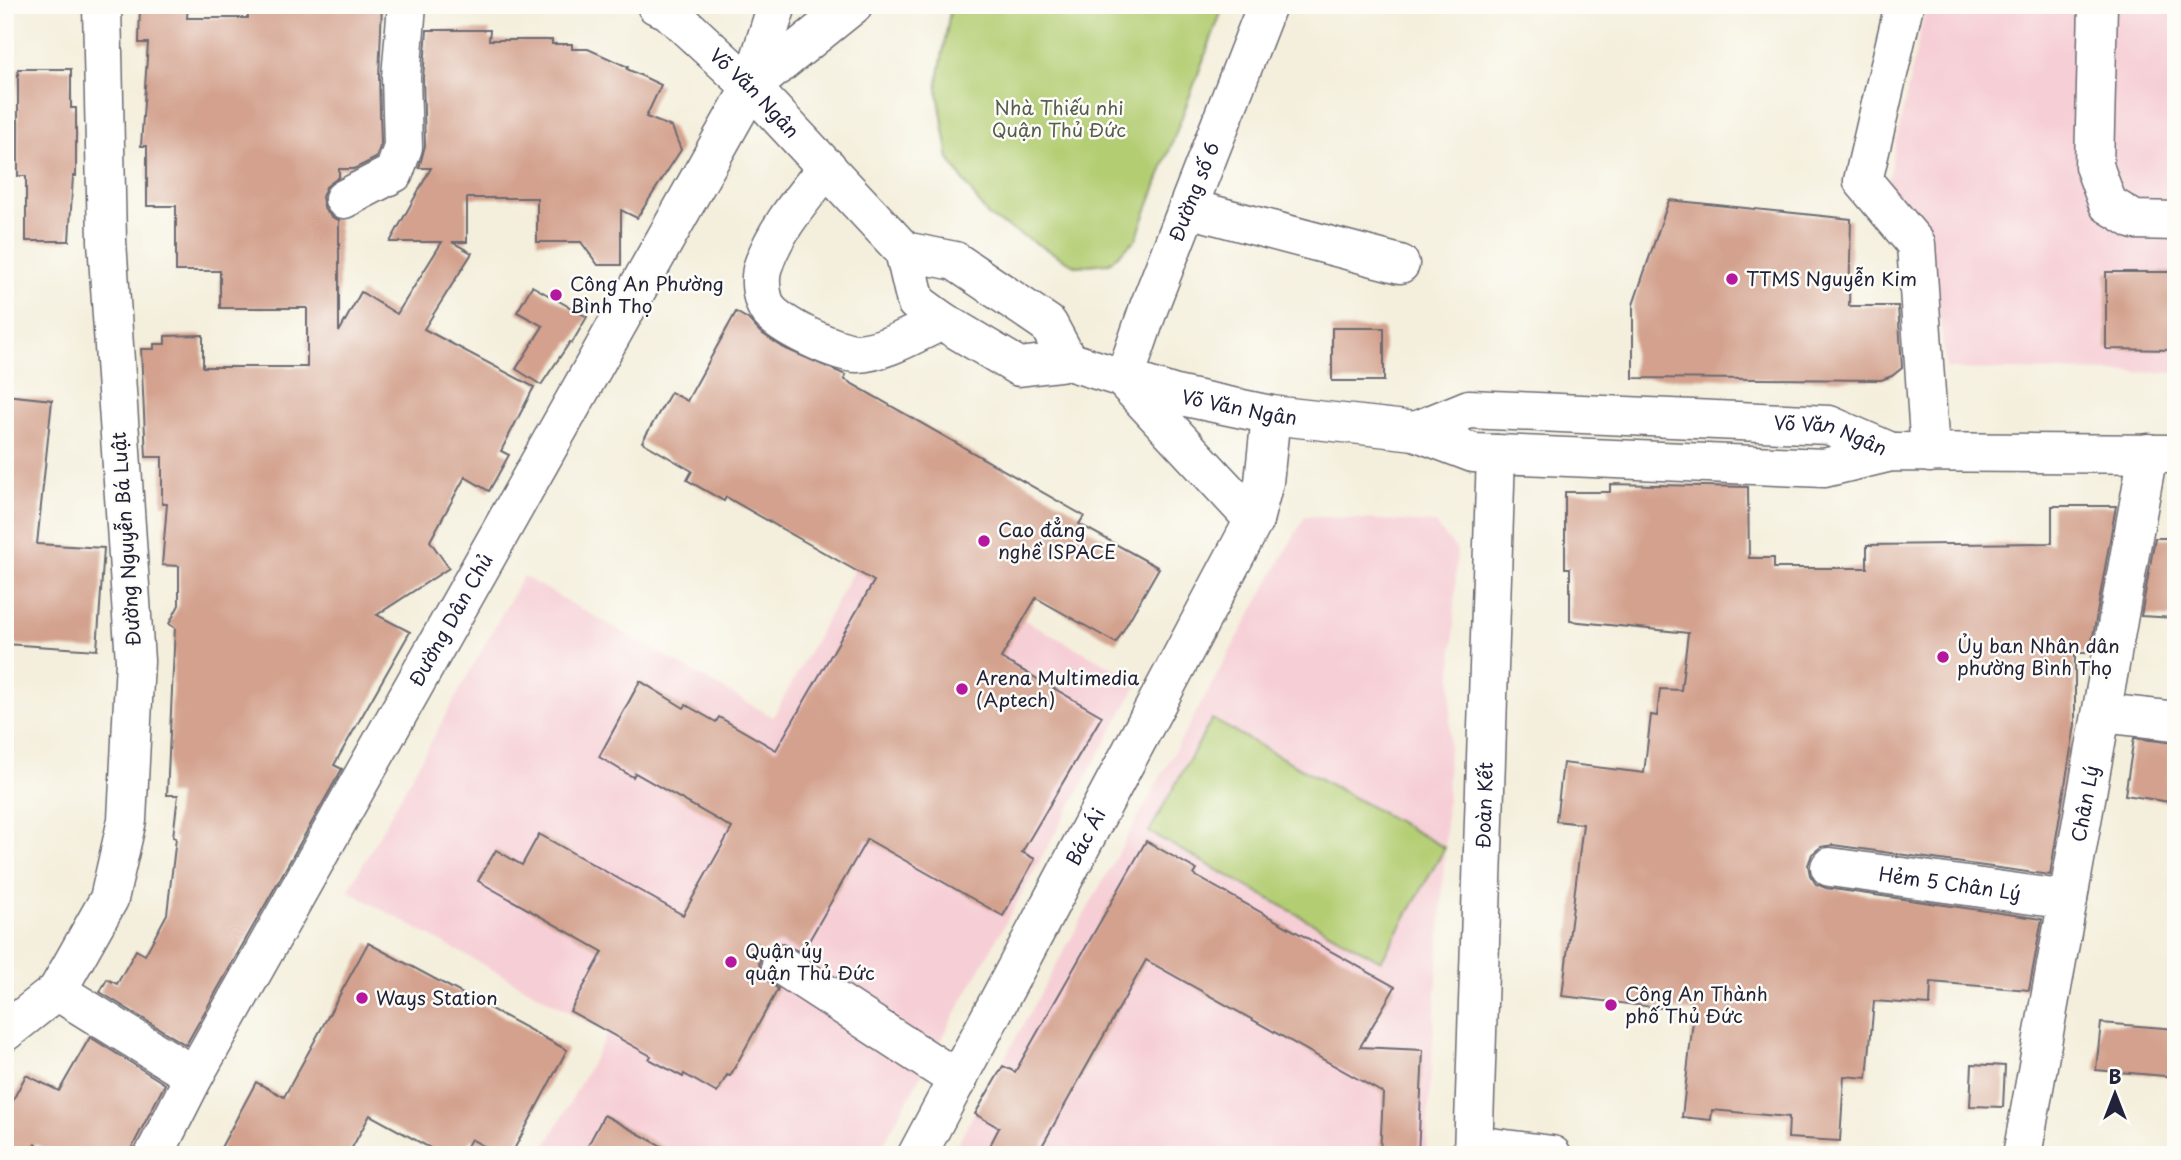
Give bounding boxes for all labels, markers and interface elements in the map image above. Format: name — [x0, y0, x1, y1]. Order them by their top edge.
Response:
street label: Võ Văn Ngân — [704, 41, 807, 144]
park label: Nhà Thiếu nhi Quận Thủ Đức — [992, 93, 1126, 143]
street label: Đường số 6 — [1161, 137, 1225, 245]
place label: TTMS Nguyễn Kim — [1746, 264, 1917, 292]
place label: Công An Phường Bình Thọ — [570, 269, 724, 319]
marker: TTMS Nguyễn Kim — [1724, 271, 1740, 287]
marker: Công An Phường Bình Thọ — [548, 287, 564, 303]
street label: Võ Văn Ngân — [1179, 382, 1299, 431]
street label: Võ Văn Ngân — [1773, 408, 1892, 462]
street label: Đường Nguyễn Bá Luật — [104, 431, 146, 647]
place label: Cao đẳng nghề ISPACE — [998, 515, 1116, 565]
marker: Cao đẳng nghề ISPACE — [976, 533, 992, 549]
street label: Đường Dân Chủ — [401, 548, 499, 691]
place label: Ủy ban Nhân dân phường Bình Thọ — [1957, 631, 2120, 681]
marker: Ủy ban Nhân dân phường Bình Thọ — [1935, 649, 1951, 665]
place label: Arena Multimedia (Aptech) — [976, 663, 1139, 713]
marker: Arena Multimedia (Aptech) — [954, 681, 970, 697]
street label: Đoàn Kết — [1468, 761, 1499, 849]
street label: Chân Lý — [2063, 763, 2105, 844]
street label: Bác Ái — [1058, 803, 1112, 870]
street label: Hẻm 5 Chân Lý — [1877, 859, 2023, 906]
place label: Quận ủy quận Thủ Đức — [745, 936, 875, 986]
marker: Quận ủy quận Thủ Đức — [723, 954, 739, 970]
place label: Công An Thành phố Thủ Đức — [1625, 979, 1768, 1029]
place label: Ways Station — [376, 983, 498, 1011]
marker: Ways Station — [354, 990, 370, 1006]
marker: Công An Thành phố Thủ Đức — [1603, 997, 1619, 1013]
north arrow — [2080, 1058, 2150, 1128]
text: B — [2108, 1062, 2122, 1090]

